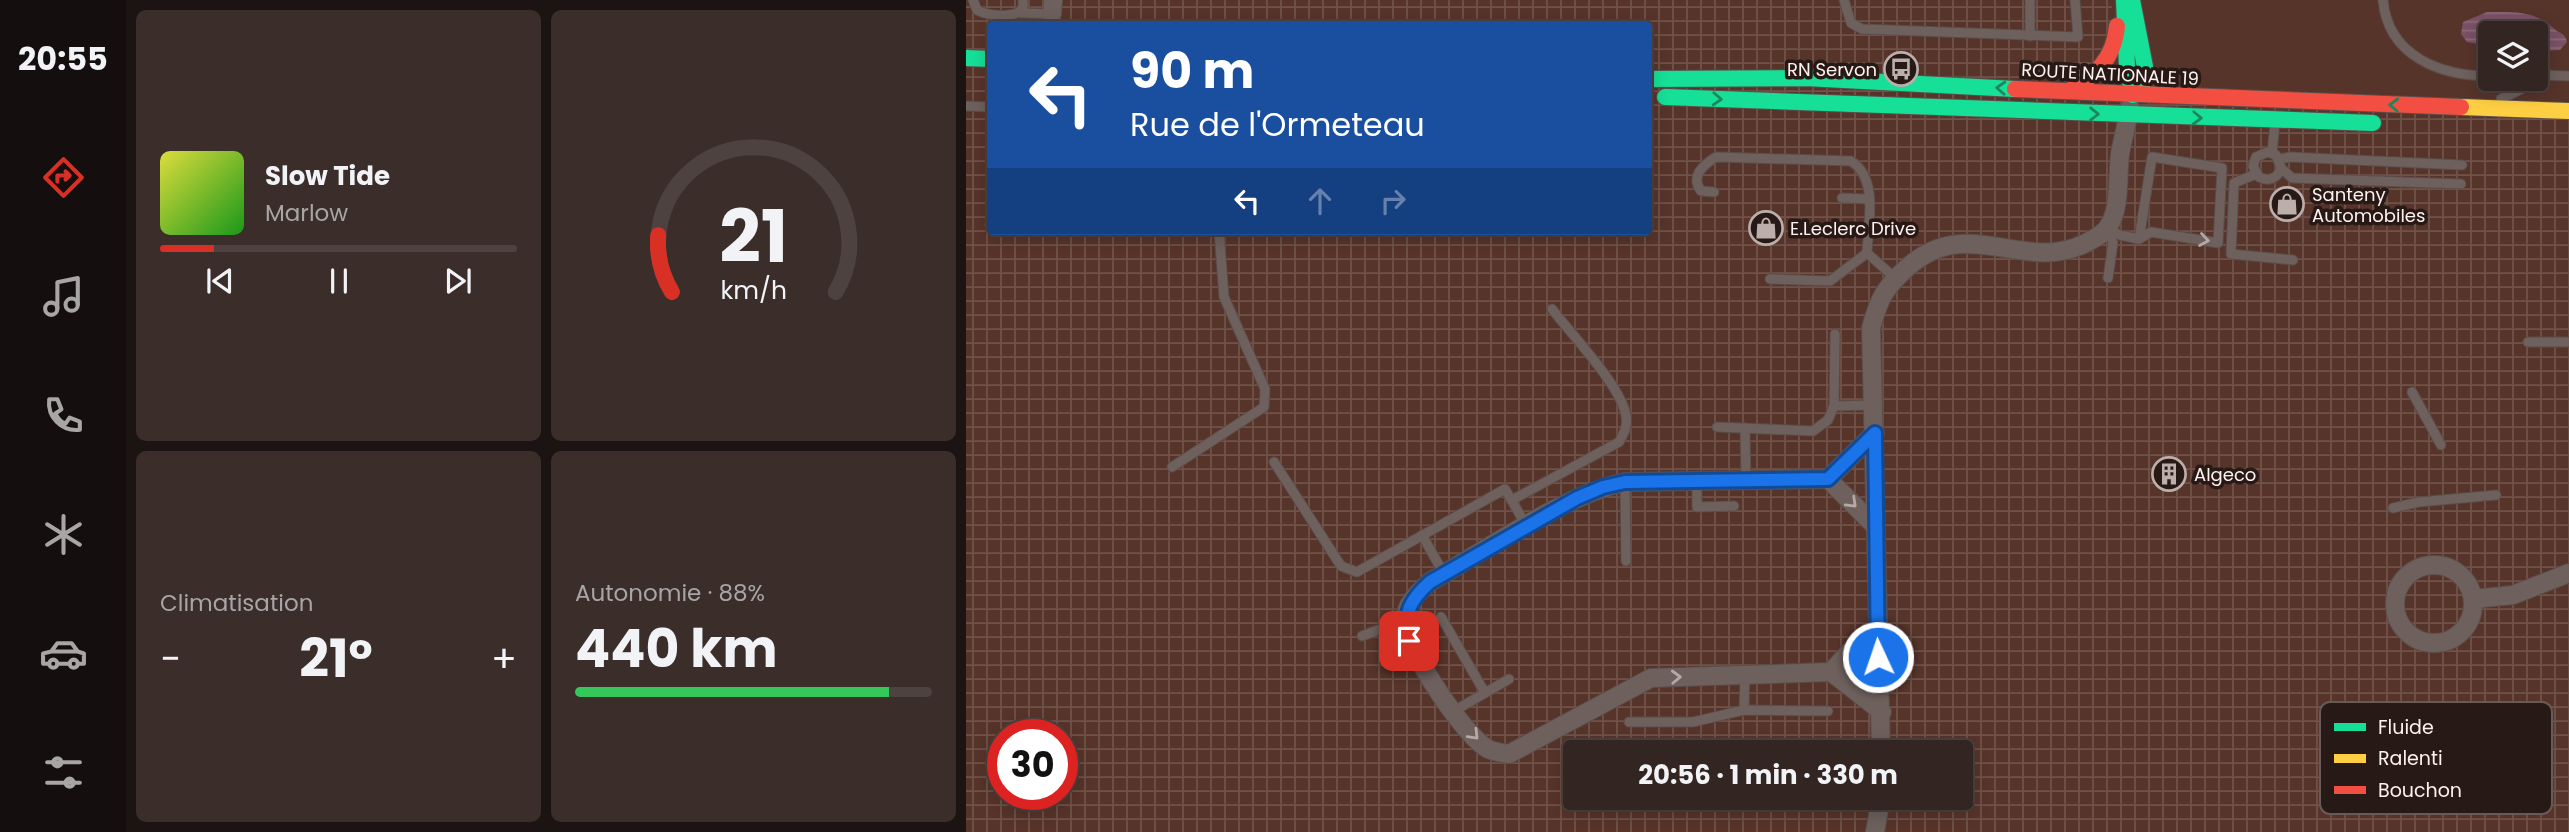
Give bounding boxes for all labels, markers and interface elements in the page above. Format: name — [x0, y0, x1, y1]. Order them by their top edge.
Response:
map controls — [2478, 21, 2548, 91]
button: layers — [2478, 21, 2548, 91]
text: 20:55 — [18, 36, 108, 81]
text: 90 m — [1130, 37, 1254, 105]
icon: left — [1015, 49, 1106, 140]
bus stop icon: RN Servon — [1882, 50, 1920, 88]
place label: RN Servon — [1787, 57, 1877, 82]
street label: ROUTE NATIONALE 19 — [2021, 57, 2199, 91]
one-way arrow — [1995, 80, 2006, 95]
one-way arrow — [1711, 92, 1722, 107]
one-way arrow — [2389, 97, 2400, 112]
text: Rue de l'Ormeteau — [1130, 102, 1425, 147]
one-way arrow — [2089, 107, 2100, 122]
one-way arrow — [2191, 111, 2202, 126]
icon: directions — [39, 153, 88, 202]
text: Slow Tide — [265, 158, 390, 194]
icon: left — [1228, 182, 1266, 220]
icon: ahead — [1301, 182, 1339, 220]
icon: right — [1374, 182, 1412, 220]
place label: Santeny Automobiles — [2312, 182, 2425, 228]
shop icon: Santeny Automobiles — [2268, 185, 2306, 223]
text: 21 — [719, 186, 788, 287]
text: Marlow — [265, 197, 348, 229]
shop icon: E.Leclerc Drive — [1747, 209, 1785, 247]
place label: E.Leclerc Drive — [1790, 216, 1916, 241]
one-way arrow — [2198, 232, 2210, 247]
icon: previous — [201, 262, 239, 300]
icon: pause — [320, 262, 358, 300]
icon: next — [439, 262, 477, 300]
icon: music — [39, 272, 88, 321]
text: km/h — [720, 273, 787, 308]
icon: phone — [39, 391, 88, 440]
building icon: Algeco — [2150, 455, 2188, 493]
place label: Algeco — [2194, 462, 2256, 487]
one-way arrow — [1844, 495, 1856, 507]
icon: climate — [39, 510, 88, 559]
text: Autonomie · 88% — [575, 577, 765, 609]
text: Climatisation — [160, 587, 313, 619]
pin — [1379, 611, 1439, 671]
text: 440 km — [575, 612, 778, 685]
position arrow — [1841, 620, 1915, 694]
text: 21° — [299, 622, 373, 695]
icon: arrive — [1390, 622, 1428, 660]
icon: car — [39, 629, 88, 678]
text: − — [160, 632, 181, 685]
text: + — [491, 632, 517, 685]
one-way arrow — [1671, 669, 1682, 684]
legend — [2320, 702, 2552, 814]
text: Fluide — [2378, 714, 2434, 741]
speed limit sign: 30 — [987, 719, 1078, 810]
one-way arrow — [1465, 727, 1478, 740]
text: Ralenti — [2378, 745, 2443, 772]
icon: filters — [39, 748, 88, 797]
text: 20:56 · 1 min · 330 m — [1638, 757, 1898, 793]
text: Bouchon — [2378, 777, 2462, 804]

